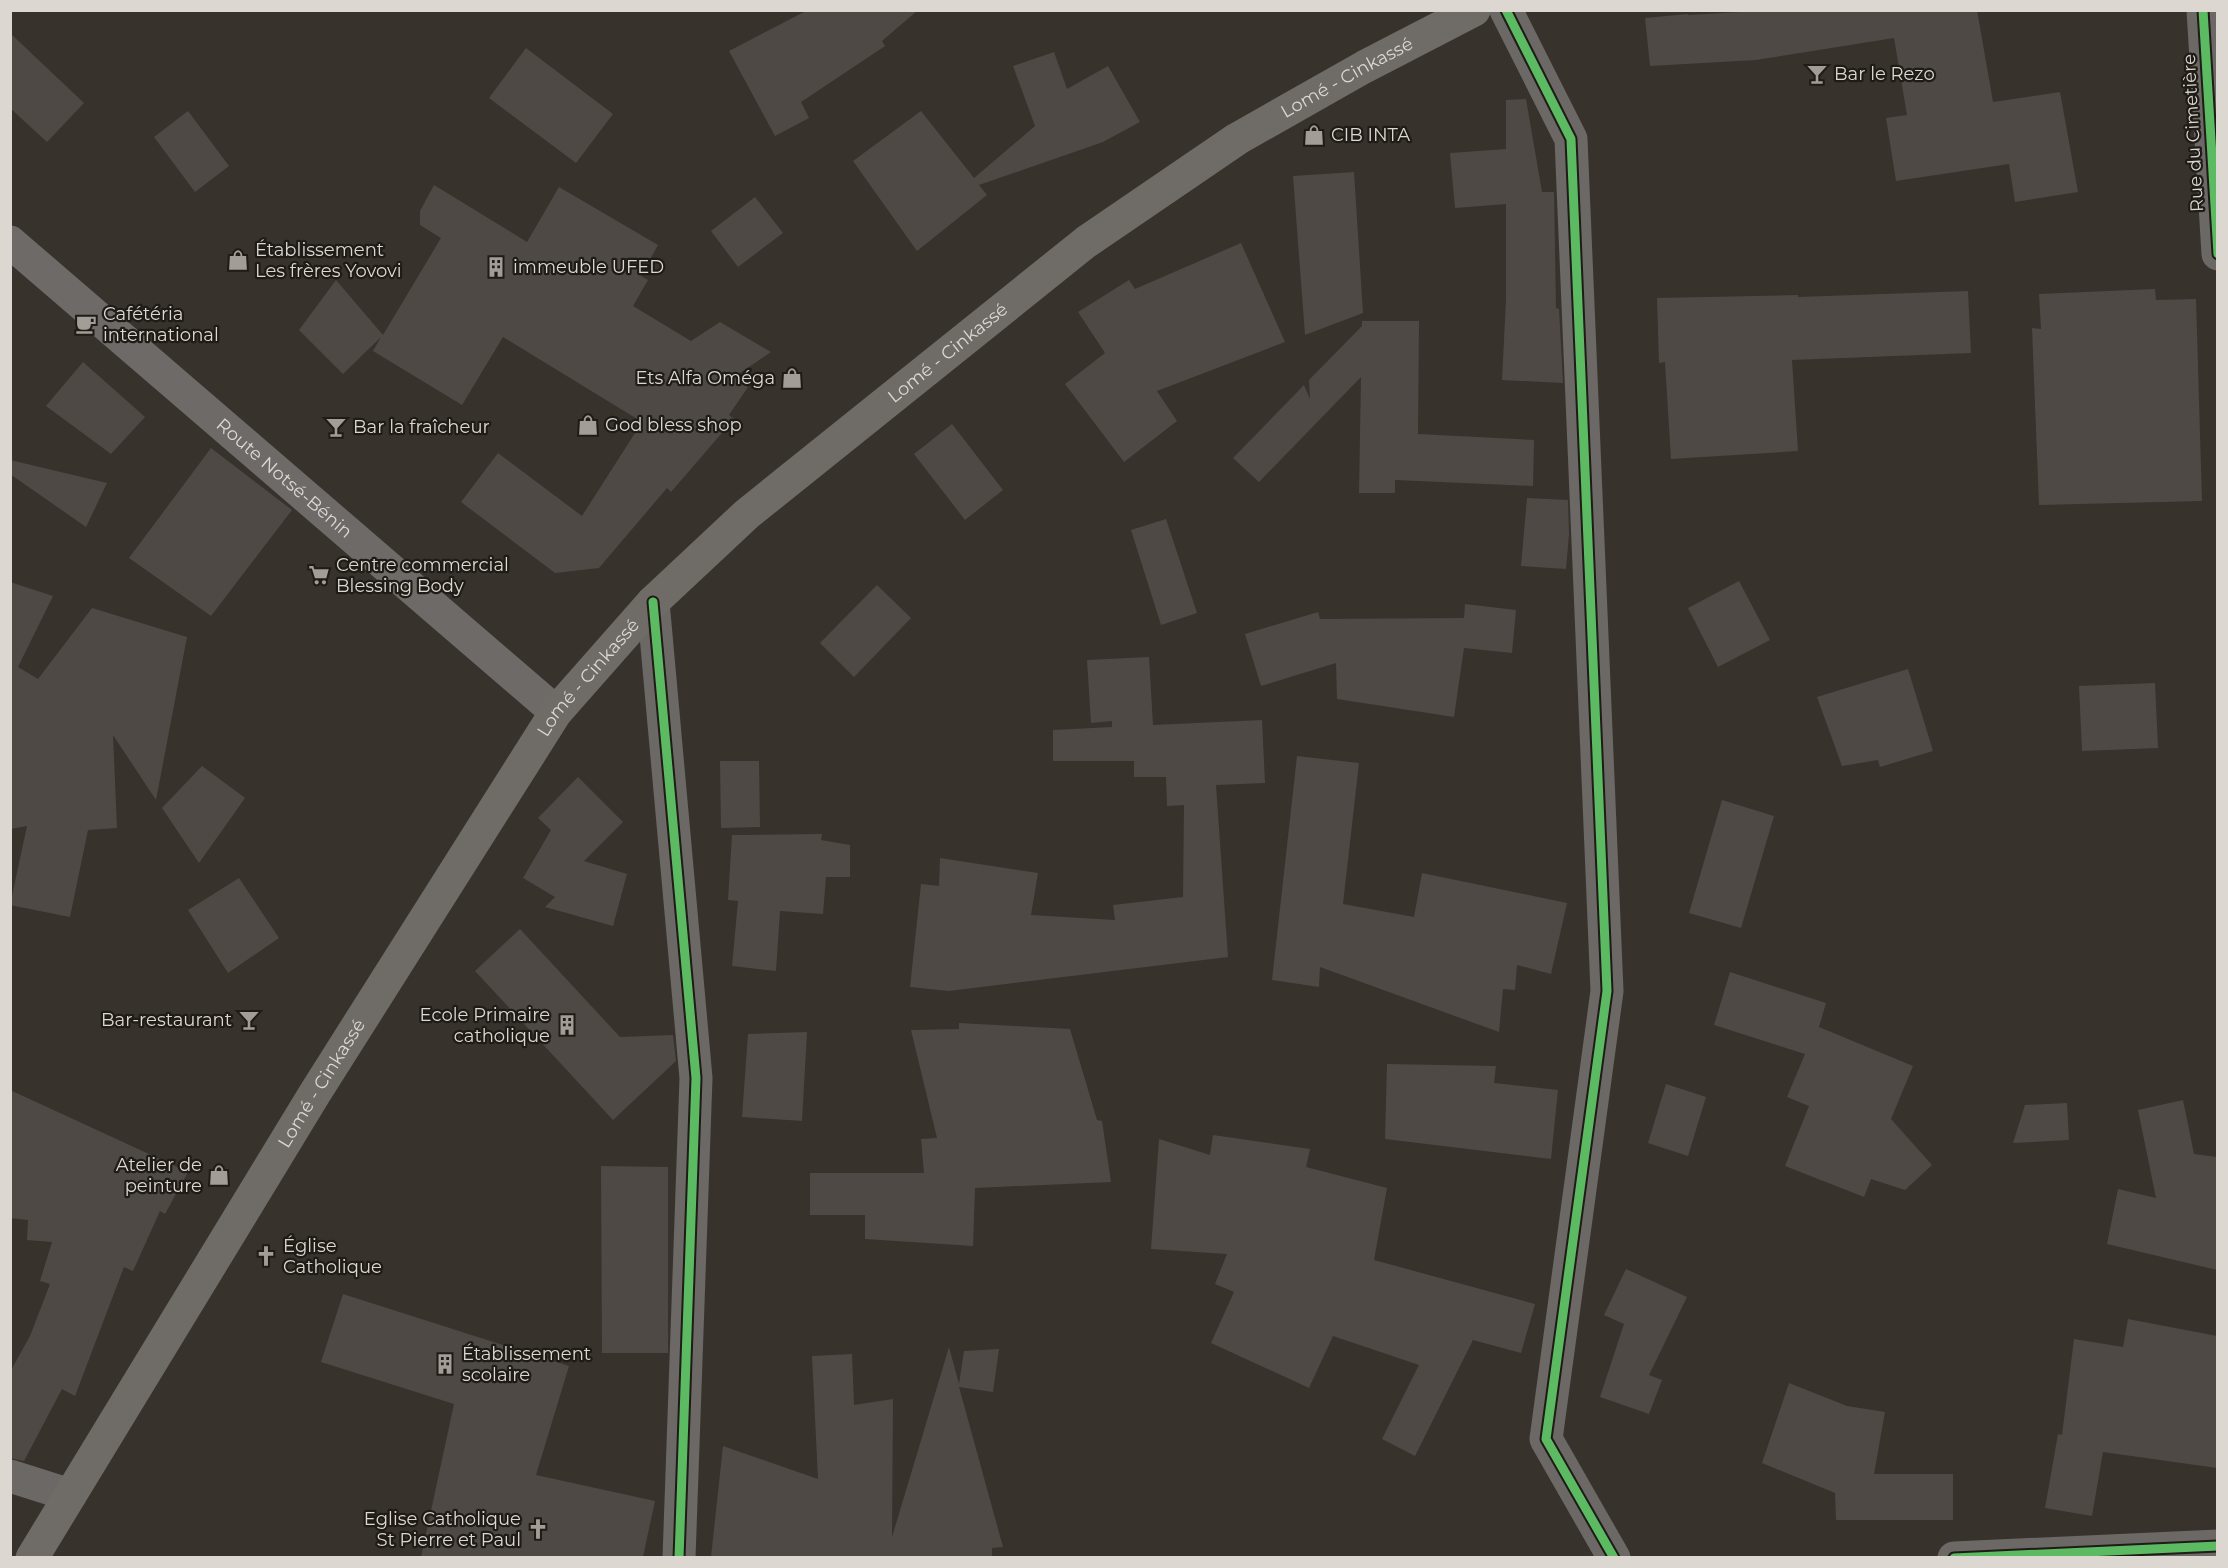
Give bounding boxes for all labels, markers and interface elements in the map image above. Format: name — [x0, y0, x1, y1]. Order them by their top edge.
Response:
street label: Lomé - Cinkassé — [1277, 32, 1417, 123]
street label: Rue du Cimetière — [2178, 53, 2208, 213]
bar icon: Bar le Rezo — [1805, 62, 1829, 86]
place label: Bar le Rezo — [1834, 63, 1935, 85]
shop icon: CIB INTA — [1302, 123, 1326, 147]
place label: CIB INTA — [1331, 124, 1410, 146]
place label: Établissement Les frères Yovovi — [255, 239, 402, 282]
shop icon: Établissement Les frères Yovovi — [226, 248, 250, 272]
building icon: immeuble UFED — [484, 255, 508, 279]
place label: immeuble UFED — [513, 256, 664, 278]
street label: Lomé - Cinkassé — [883, 298, 1012, 408]
place label: Cafétéria international — [103, 303, 219, 346]
cafe icon: Cafétéria international — [74, 312, 98, 336]
shop icon: Ets Alfa Oméga — [780, 366, 804, 390]
place label: Ets Alfa Oméga — [635, 367, 775, 389]
shop icon: God bless shop — [576, 413, 600, 437]
street label: Route Notsé-Bénin — [212, 414, 357, 543]
place label: God bless shop — [605, 414, 742, 436]
bar icon: Bar la fraîcheur — [324, 415, 348, 439]
place label: Bar la fraîcheur — [353, 416, 490, 438]
place label: Centre commercial Blessing Body — [336, 554, 509, 597]
supermarket icon: Centre commercial Blessing Body — [307, 563, 331, 587]
street label: Lomé - Cinkassé — [532, 614, 644, 741]
place label: Ecole Primaire catholique — [420, 1004, 550, 1047]
bar icon: Bar-restaurant — [237, 1008, 261, 1032]
place label: Bar-restaurant — [101, 1009, 232, 1031]
building icon: Ecole Primaire catholique — [555, 1013, 579, 1037]
street label: Lomé - Cinkassé — [273, 1015, 370, 1152]
place label: Atelier de peinture — [116, 1154, 202, 1197]
shop icon: Atelier de peinture — [207, 1163, 231, 1187]
place label: Église Catholique — [283, 1235, 382, 1278]
church icon: Église Catholique — [254, 1244, 278, 1268]
place label: Établissement scolaire — [462, 1343, 591, 1386]
building icon: Établissement scolaire — [433, 1352, 457, 1376]
place label: Eglise Catholique St Pierre et Paul — [364, 1508, 521, 1551]
church icon: Eglise Catholique St Pierre et Paul — [526, 1517, 550, 1541]

